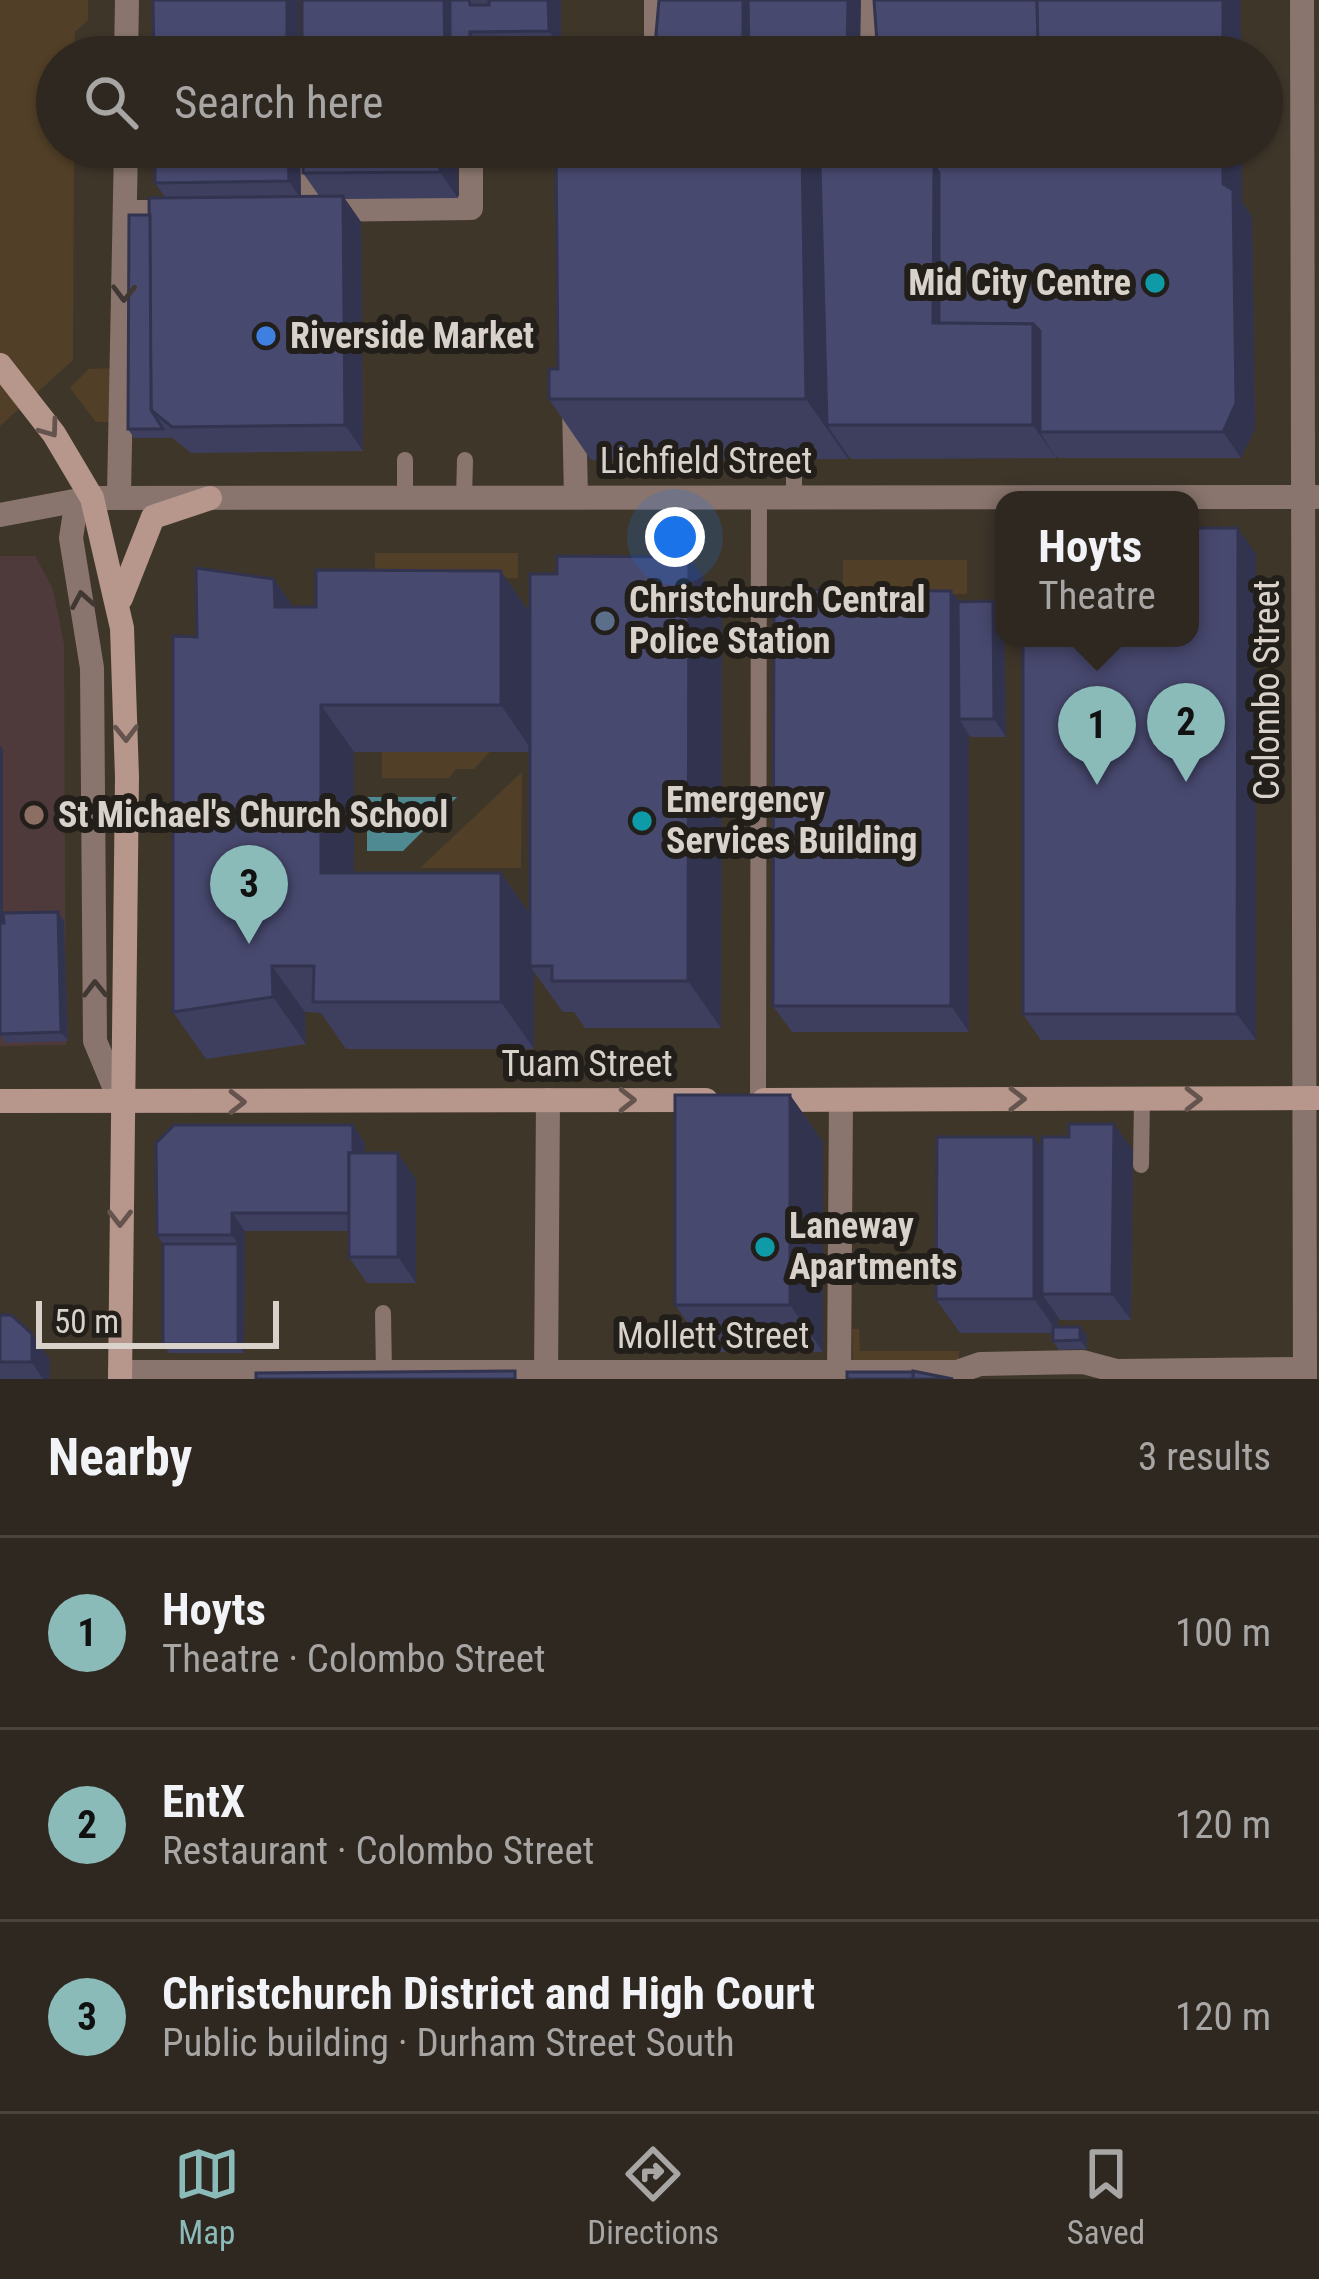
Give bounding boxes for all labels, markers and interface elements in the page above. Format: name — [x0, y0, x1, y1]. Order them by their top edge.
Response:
search box — [36, 36, 1283, 168]
icon: search — [78, 69, 144, 135]
text: Search here — [174, 76, 383, 129]
place label: Mid City Centre — [908, 262, 1131, 304]
marker: Mid City Centre — [1142, 270, 1168, 296]
one-way arrow — [112, 284, 138, 303]
place label: Riverside Market — [290, 315, 534, 357]
marker: Riverside Market — [253, 323, 279, 349]
one-way arrow — [36, 416, 58, 438]
street label: Lichfield Street — [600, 440, 812, 482]
popup — [995, 491, 1199, 647]
your location — [645, 507, 705, 567]
text: Hoyts — [1038, 520, 1142, 573]
text: Theatre — [1038, 573, 1156, 619]
place label: Christchurch Central Police Station — [629, 579, 926, 662]
street label: Colombo Street — [1246, 580, 1288, 800]
one-way arrow — [70, 590, 95, 610]
marker: Christchurch Central Police Station — [592, 608, 618, 634]
pin: 2 — [1147, 683, 1225, 782]
pin: 1 — [1058, 686, 1136, 785]
one-way arrow — [113, 725, 139, 743]
place label: Emergency Services Building — [666, 779, 917, 862]
place label: St Michael's Church School — [58, 794, 448, 836]
marker: St Michael's Church School — [21, 802, 47, 828]
marker: Emergency Services Building — [629, 808, 655, 834]
pin: 3 — [210, 845, 288, 944]
one-way arrow — [82, 979, 108, 997]
street label: Tuam Street — [501, 1043, 673, 1085]
one-way arrow — [1009, 1086, 1027, 1112]
one-way arrow — [1184, 1086, 1203, 1112]
one-way arrow — [619, 1087, 637, 1113]
one-way arrow — [229, 1089, 247, 1115]
place label: Laneway Apartments — [789, 1205, 957, 1288]
one-way arrow — [107, 1210, 133, 1228]
marker: Laneway Apartments — [752, 1234, 778, 1260]
scale bar — [36, 1295, 279, 1348]
text: 50 m — [54, 1302, 119, 1341]
street label: Mollett Street — [617, 1315, 809, 1357]
text: Nearby — [48, 1428, 192, 1487]
text: 3 results — [1138, 1434, 1271, 1480]
text: Hoyts — [162, 1583, 266, 1636]
text: 1 — [77, 1610, 97, 1656]
text: 100 m — [1175, 1610, 1271, 1656]
text: Theatre · Colombo Street — [162, 1636, 546, 1682]
text: EntX — [162, 1775, 245, 1828]
text: 2 — [77, 1802, 97, 1848]
text: 120 m — [1175, 1802, 1271, 1848]
text: Restaurant · Colombo Street — [162, 1828, 594, 1874]
text: Christchurch District and High Court — [162, 1967, 815, 2020]
text: 3 — [77, 1994, 97, 2040]
text: 120 m — [1175, 1994, 1271, 2040]
text: Public building · Durham Street South — [162, 2020, 735, 2066]
tab: Map — [174, 2141, 240, 2252]
tab: Directions — [587, 2141, 719, 2252]
tab: Saved — [1067, 2141, 1145, 2252]

